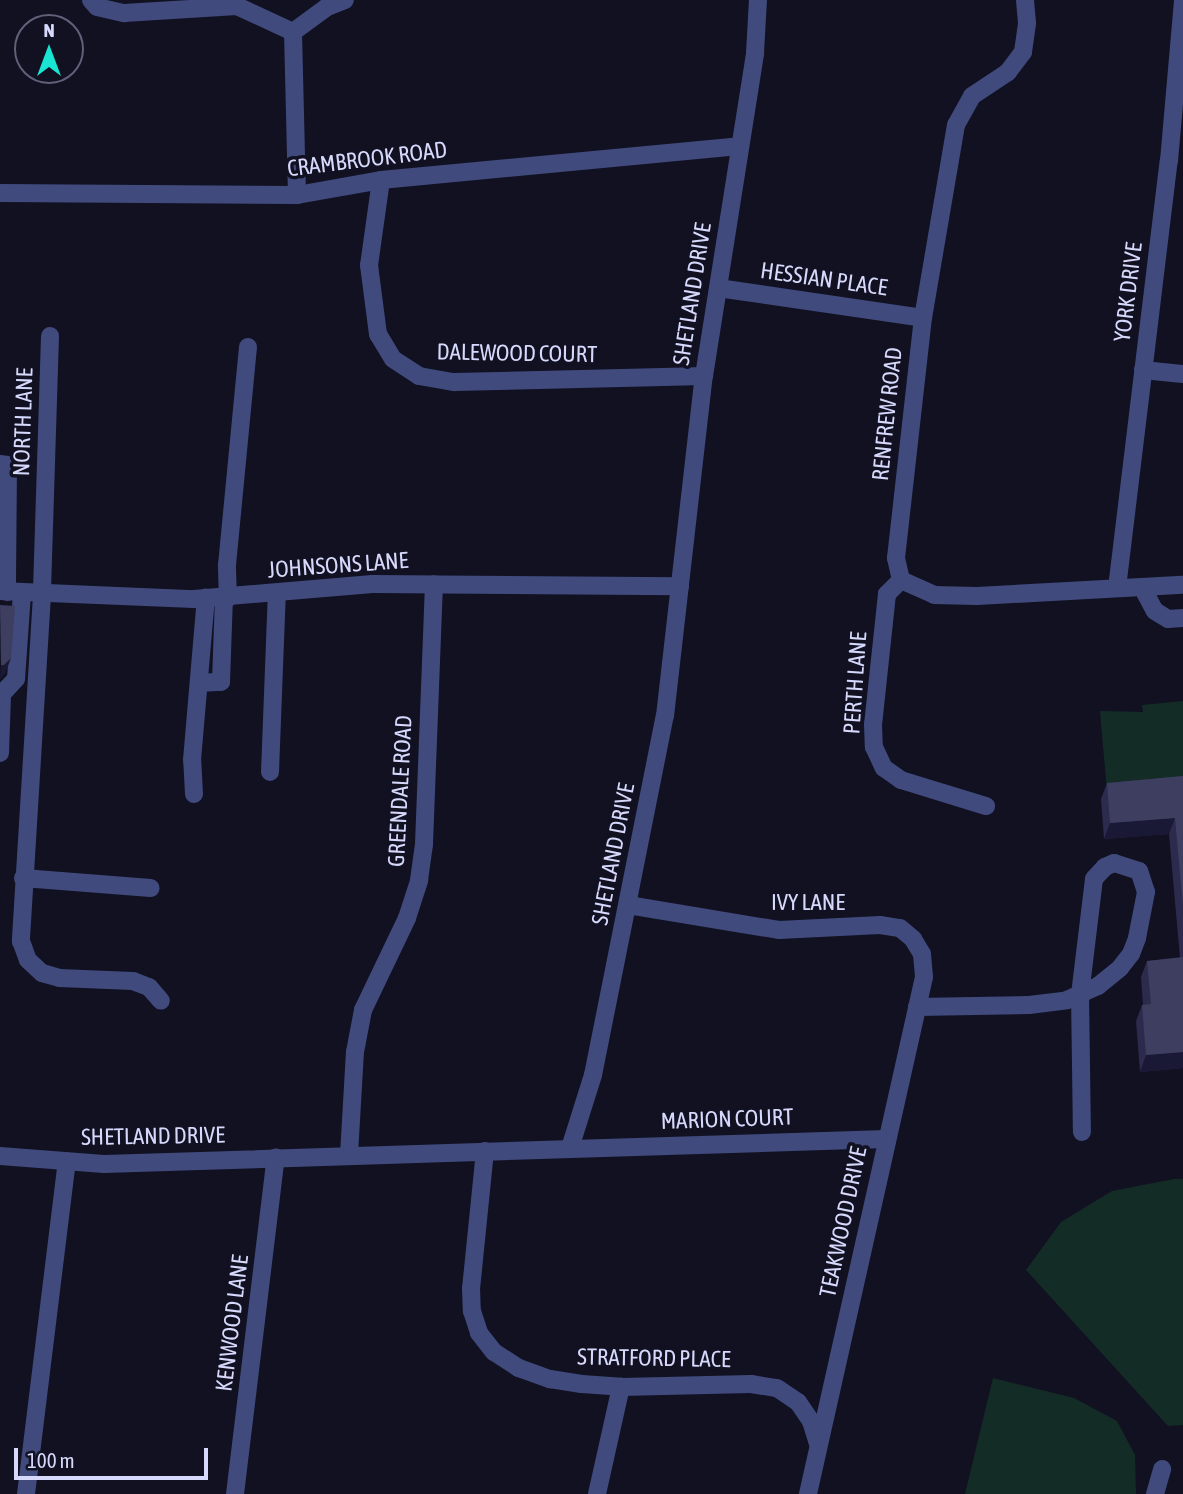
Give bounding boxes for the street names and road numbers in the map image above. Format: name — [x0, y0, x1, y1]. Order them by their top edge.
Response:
street label: CRAMBROOK ROAD — [285, 136, 449, 182]
street label: SHETLAND DRIVE — [667, 221, 717, 367]
street label: YORK DRIVE — [1108, 241, 1148, 343]
street label: HESSIAN PLACE — [759, 256, 889, 302]
street label: DALEWOOD COURT — [436, 338, 598, 368]
street label: RENFREW ROAD — [866, 346, 908, 482]
street label: NORTH LANE — [7, 367, 39, 477]
street label: JOHNSONS LANE — [267, 546, 409, 584]
street label: PERTH LANE — [838, 631, 872, 735]
street label: GREENDALE ROAD — [382, 715, 418, 867]
street label: SHETLAND DRIVE — [586, 781, 640, 927]
street label: IVY LANE — [771, 888, 845, 916]
street label: MARION COURT — [660, 1103, 794, 1135]
street label: SHETLAND DRIVE — [81, 1121, 225, 1151]
street label: TEAKWOOD DRIVE — [814, 1144, 872, 1300]
street label: KENWOOD LANE — [210, 1253, 254, 1393]
street label: STRATFORD PLACE — [577, 1343, 731, 1373]

